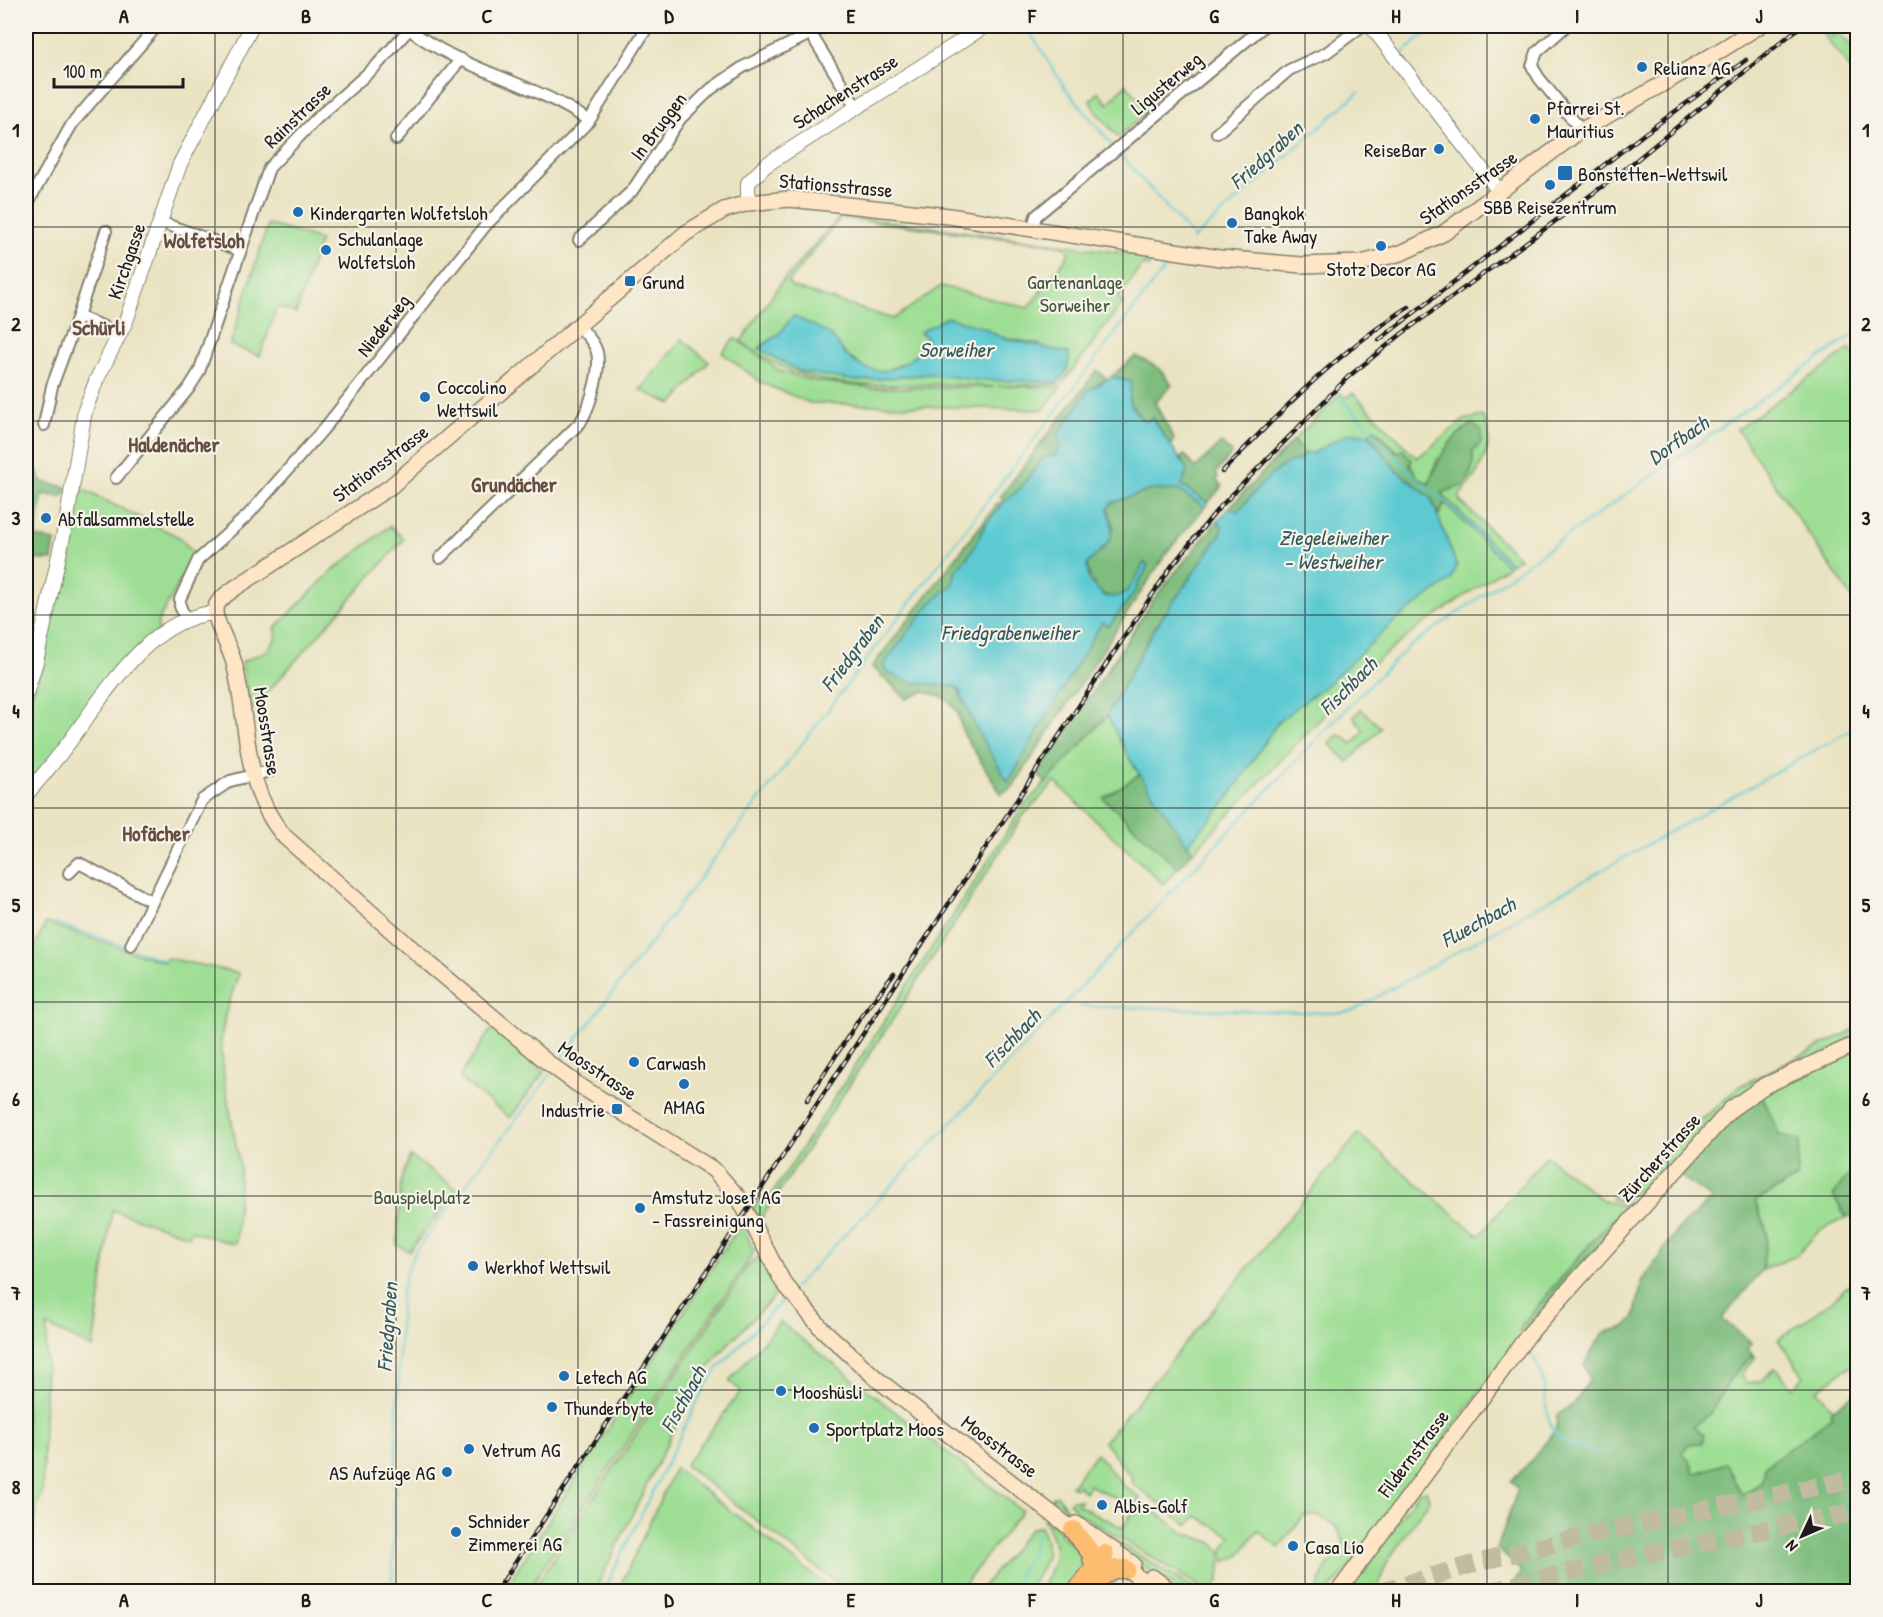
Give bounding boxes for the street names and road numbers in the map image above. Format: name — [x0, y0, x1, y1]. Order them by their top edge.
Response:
street label: Ligusterweg — [1125, 45, 1207, 121]
street label: Schachenstrasse — [787, 47, 903, 135]
street label: Rainstrasse — [257, 76, 337, 154]
street label: In Bruggen — [623, 86, 693, 166]
street label: Stationsstrasse — [1414, 143, 1522, 231]
street label: Stationsstrasse — [778, 167, 894, 203]
street label: Kirchgasse — [100, 219, 152, 303]
street label: Niederweg — [350, 288, 416, 362]
street label: Stationsstrasse — [327, 418, 433, 508]
street label: Moosstrasse — [248, 685, 288, 777]
street label: Moosstrasse — [553, 1034, 643, 1106]
street label: Zürcherstrasse — [1612, 1107, 1706, 1207]
street label: Fildernstrasse — [1371, 1404, 1455, 1503]
street label: Moosstrasse — [956, 1408, 1044, 1484]

